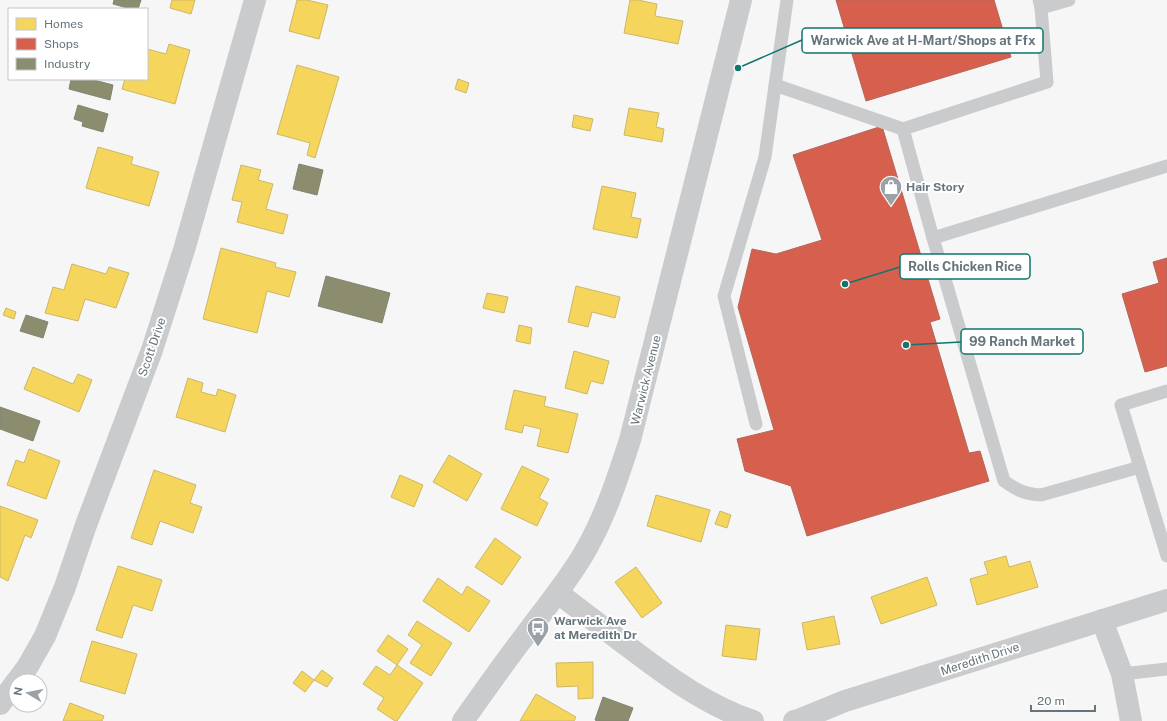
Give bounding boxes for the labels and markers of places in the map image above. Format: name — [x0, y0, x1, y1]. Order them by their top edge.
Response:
callout: Warwick Ave at H-Mart/Shops at Ffx — [802, 28, 1043, 53]
shop icon: Hair Story — [878, 174, 904, 207]
place label: Hair Story — [906, 180, 965, 194]
callout: Rolls Chicken Rice — [900, 254, 1030, 279]
callout: 99 Ranch Market — [961, 329, 1083, 354]
place label: Warwick Ave at Meredith Dr — [554, 614, 637, 642]
bus stop icon: Warwick Ave at Meredith Dr — [525, 615, 551, 648]

